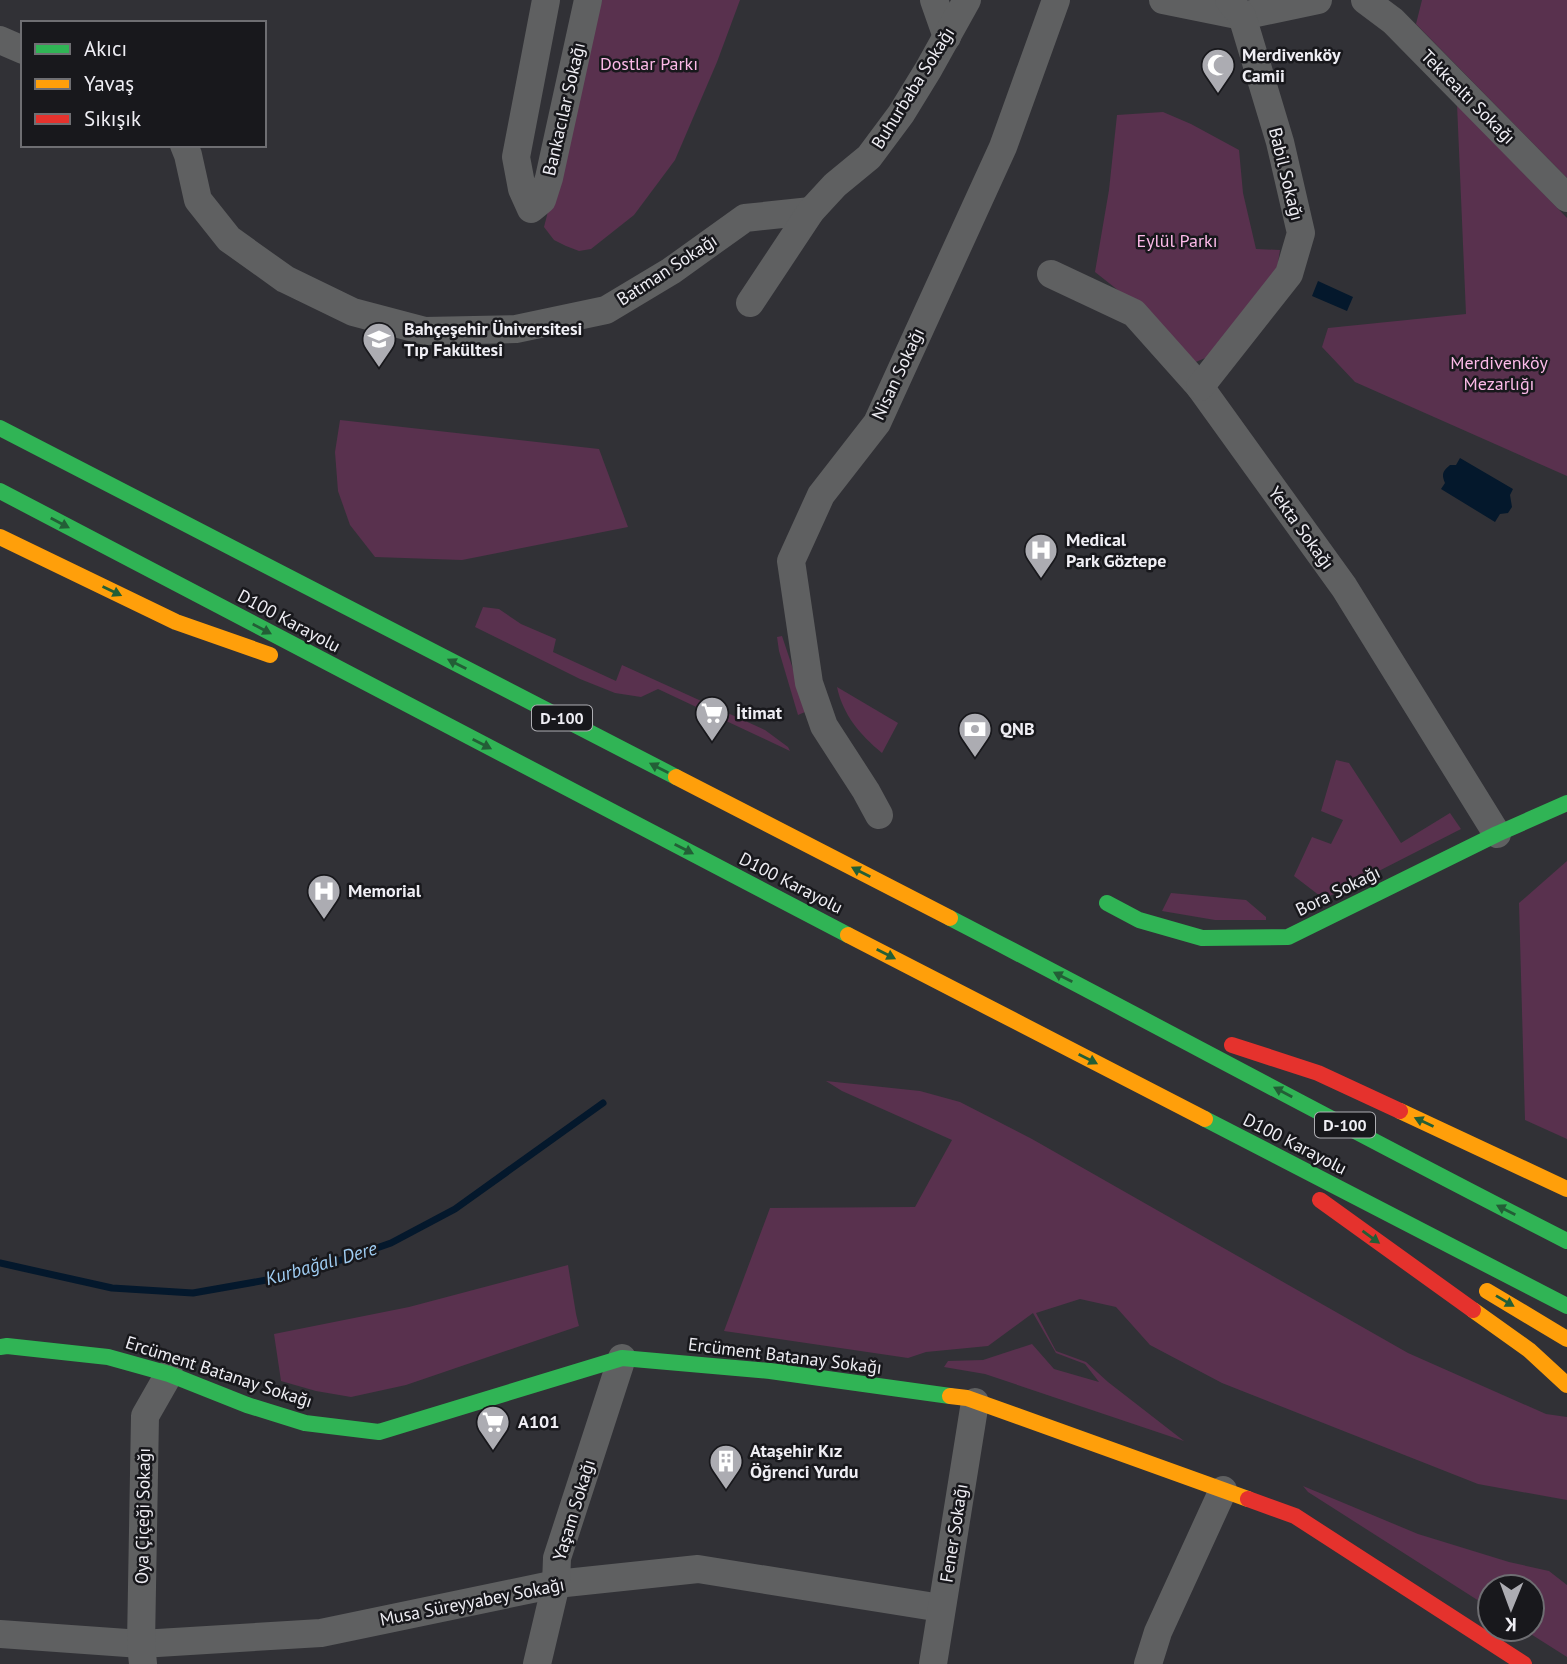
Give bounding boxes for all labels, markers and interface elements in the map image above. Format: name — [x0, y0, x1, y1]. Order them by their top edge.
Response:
legend — [21, 21, 266, 147]
street label: Buhurbaba Sokağı — [866, 23, 959, 153]
text: Akıcı — [84, 35, 127, 62]
street label: Bankacılar Sokağı — [537, 40, 590, 178]
place label: Merdivenköy Camii — [1242, 43, 1341, 87]
street label: Tekkealtı Sokağı — [1416, 45, 1520, 149]
mosque icon: Merdivenköy Camii — [1199, 46, 1237, 95]
park label: Dostlar Parkı — [600, 52, 698, 75]
text: Yavaş — [84, 70, 134, 97]
text: Sıkışık — [84, 105, 141, 132]
street label: Babil Sokağı — [1264, 125, 1309, 223]
street label: Batman Sokağı — [612, 229, 721, 311]
park label: Eylül Parkı — [1137, 229, 1217, 252]
place label: Bahçeşehir Üniversitesi Tıp Fakültesi — [404, 317, 582, 361]
school or university icon: Bahçeşehir Üniversitesi Tıp Fakültesi — [360, 320, 398, 369]
street label: Nisan Sokağı — [866, 324, 929, 424]
park label: Merdivenköy Mezarlığı — [1450, 351, 1548, 395]
street label: Yekta Sokağı — [1263, 482, 1339, 574]
one-way arrow — [51, 516, 71, 528]
place label: Medical Park Göztepe — [1066, 528, 1166, 572]
hospital icon: Medical Park Göztepe — [1022, 531, 1060, 580]
street label: D100 Karayolu — [234, 584, 345, 657]
one-way arrow — [102, 585, 122, 597]
one-way arrow — [252, 623, 272, 634]
one-way arrow — [446, 658, 466, 670]
supermarket icon: İtimat — [693, 694, 731, 743]
place label: İtimat — [736, 701, 783, 724]
road number: D-100 — [532, 706, 592, 730]
bank icon: QNB — [956, 710, 994, 759]
place label: QNB — [1000, 717, 1035, 740]
one-way arrow — [473, 738, 493, 750]
one-way arrow — [649, 762, 669, 774]
one-way arrow — [674, 844, 694, 855]
street label: D100 Karayolu — [736, 847, 847, 919]
street label: Bora Sokağı — [1292, 860, 1384, 921]
one-way arrow — [851, 867, 871, 878]
hospital icon: Memorial — [305, 872, 343, 921]
place label: Memorial — [348, 879, 422, 902]
one-way arrow — [876, 949, 896, 960]
one-way arrow — [1053, 971, 1073, 982]
one-way arrow — [1078, 1054, 1098, 1065]
one-way arrow — [1273, 1087, 1293, 1098]
street label: D100 Karayolu — [1240, 1108, 1351, 1180]
road number: D-100 — [1315, 1112, 1375, 1138]
one-way arrow — [1414, 1116, 1434, 1128]
one-way arrow — [1496, 1205, 1516, 1216]
one-way arrow — [1362, 1230, 1380, 1244]
water label: Kurbağalı Dere — [262, 1236, 380, 1290]
one-way arrow — [1495, 1295, 1514, 1308]
street label: Ercüment Batanay Sokağı — [123, 1330, 316, 1413]
street label: Ercüment Batanay Sokağı — [687, 1332, 883, 1379]
supermarket icon: A101 — [474, 1403, 512, 1452]
place label: A101 — [518, 1410, 560, 1433]
place label: Ataşehir Kız Öğrenci Yurdu — [750, 1439, 858, 1483]
building icon: Ataşehir Kız Öğrenci Yurdu — [707, 1442, 745, 1491]
street label: Oya Çiçeği Sokağı — [130, 1448, 155, 1584]
street label: Yaşam Sokağı — [547, 1456, 600, 1563]
street label: Fener Sokağı — [934, 1482, 973, 1584]
street label: Musa Süreyyabey Sokağı — [378, 1572, 566, 1631]
north arrow — [1476, 1573, 1546, 1643]
text: K — [1504, 1613, 1517, 1637]

